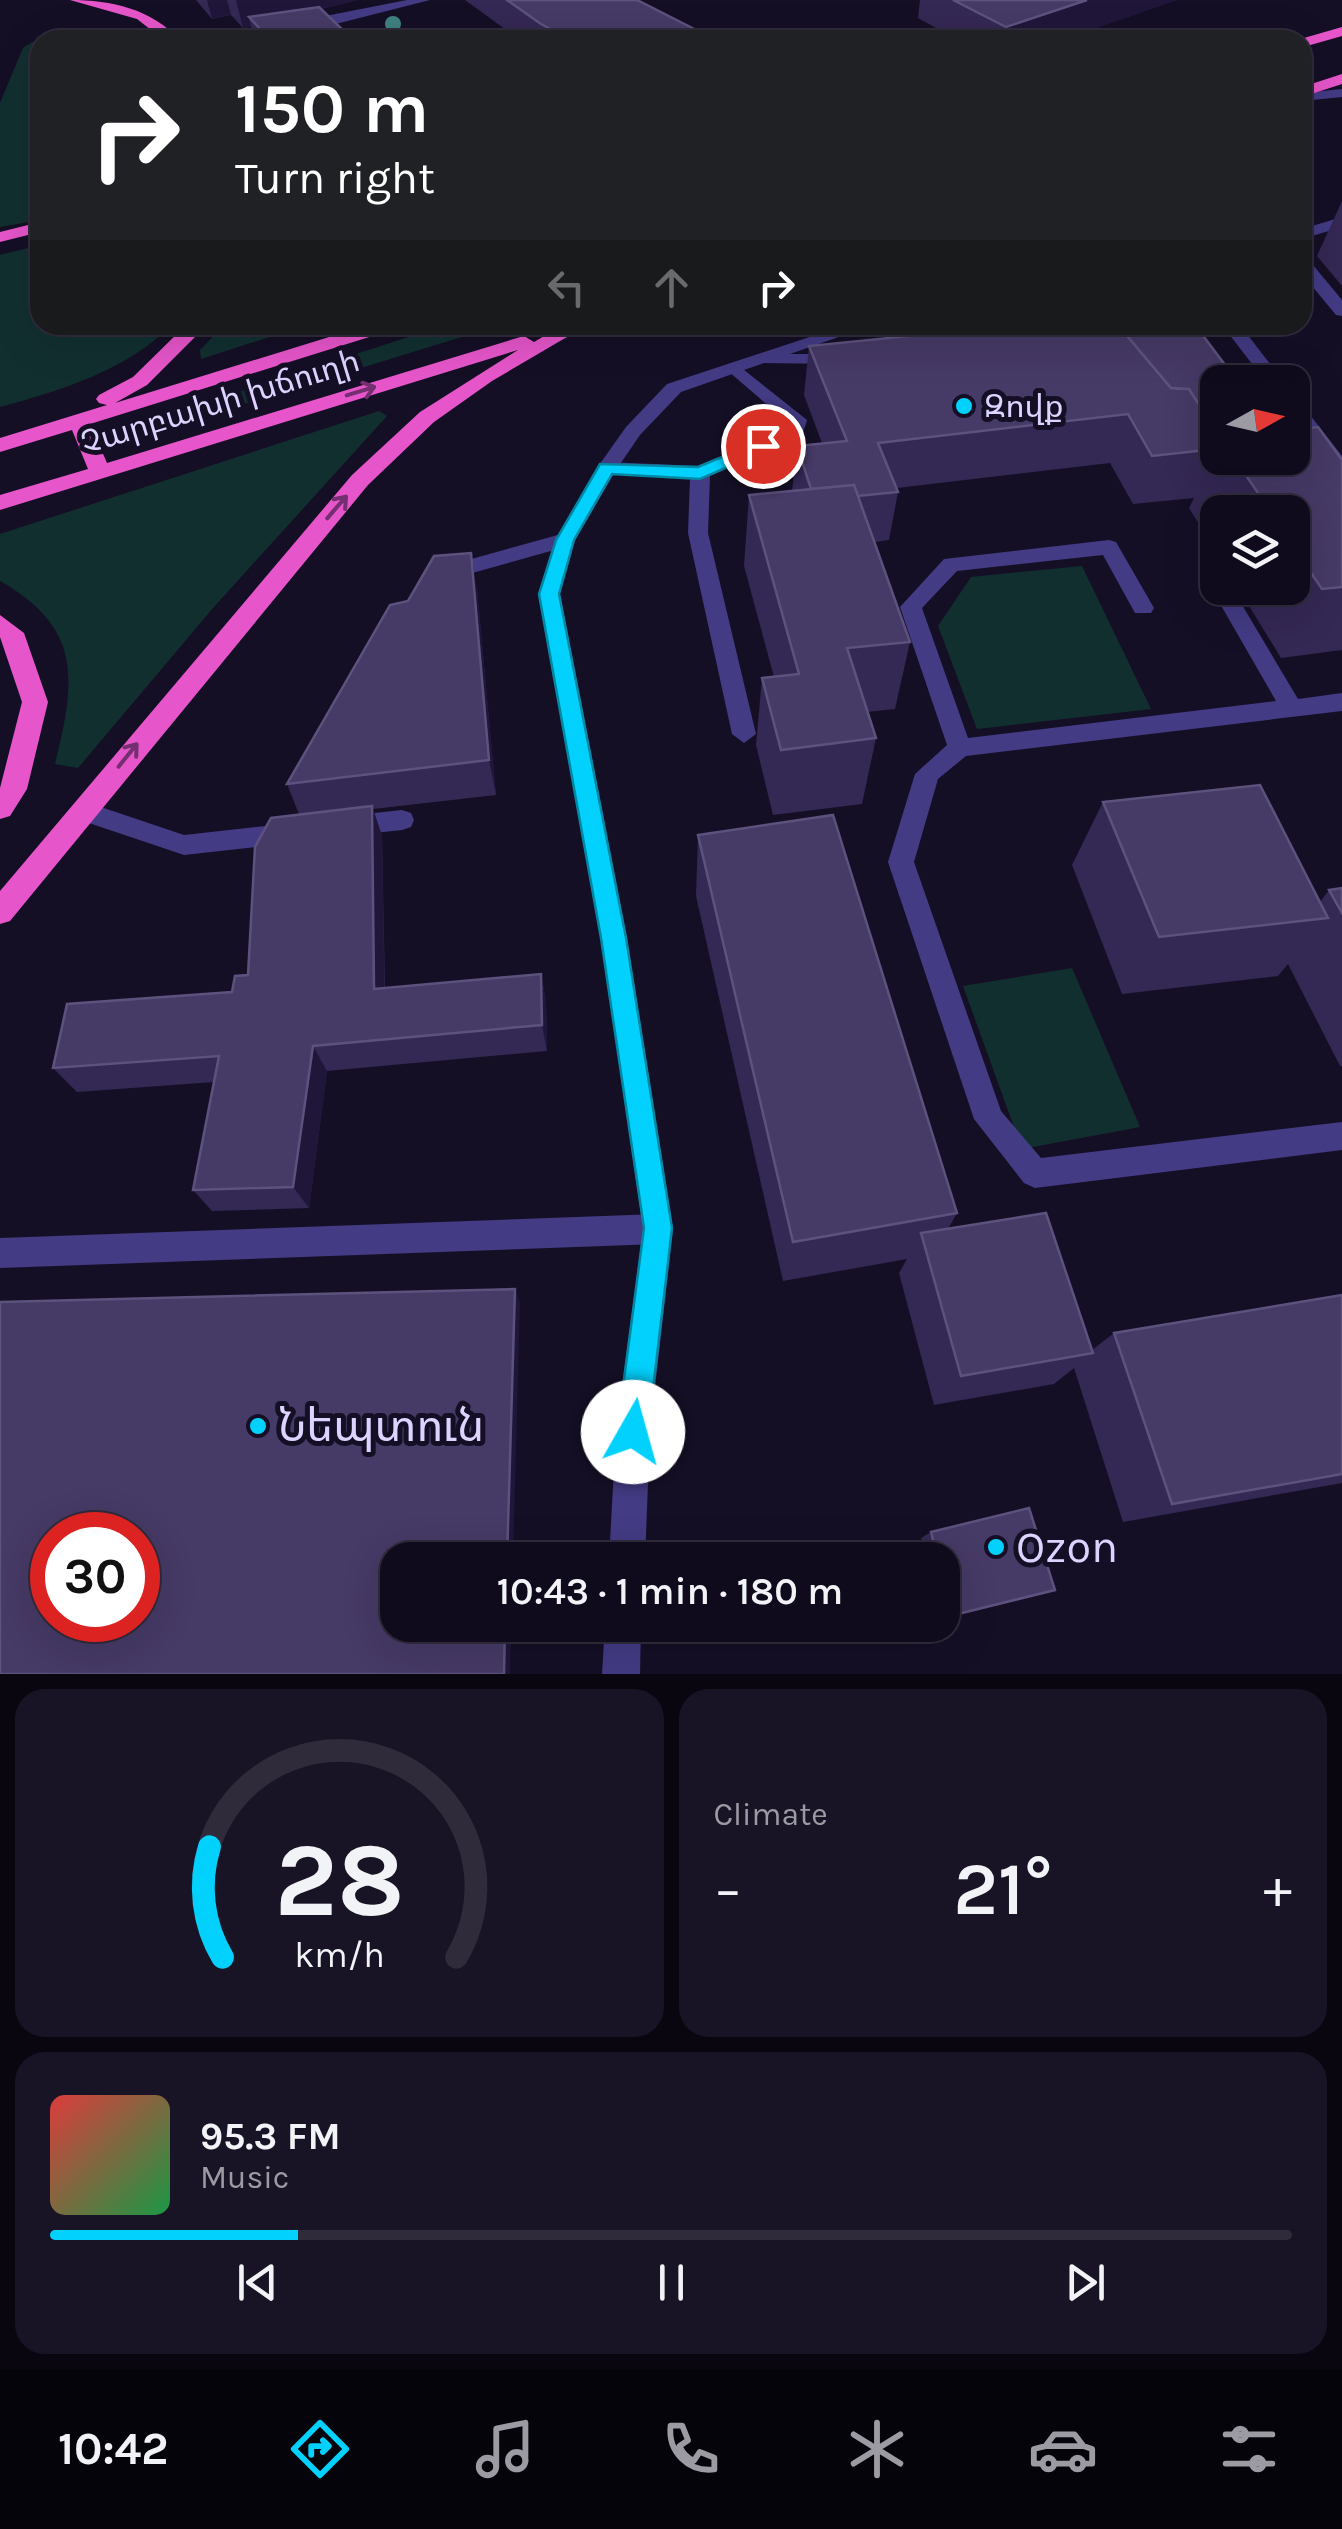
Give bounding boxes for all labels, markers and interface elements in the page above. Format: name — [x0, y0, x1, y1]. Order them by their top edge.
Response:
text: 150 m — [235, 68, 429, 150]
icon: right — [70, 70, 200, 200]
text: Turn right — [235, 152, 435, 204]
icon: left — [539, 260, 594, 315]
icon: ahead — [644, 260, 699, 315]
icon: right — [749, 260, 804, 315]
street label: Չարբախի խճուղի — [76, 342, 364, 462]
north arrow — [1200, 365, 1310, 475]
map controls — [1200, 365, 1310, 605]
one-way arrow — [344, 381, 376, 399]
place label: Զովք — [984, 388, 1064, 425]
marker: Զովք — [953, 395, 975, 417]
pin — [721, 404, 806, 489]
icon: arrive — [736, 419, 791, 474]
one-way arrow — [326, 494, 348, 520]
button: layers — [1200, 495, 1310, 605]
one-way arrow — [117, 743, 139, 769]
position arrow — [581, 1380, 685, 1484]
place label: Նեպտուն — [278, 1400, 484, 1452]
marker: Նեպտուն — [247, 1415, 269, 1437]
speed limit sign: 30 — [30, 1512, 160, 1642]
place label: Ozon — [1016, 1521, 1118, 1573]
marker: Ozon — [985, 1536, 1007, 1558]
text: 10:43 · 1 min · 180 m — [497, 1569, 843, 1614]
text: Climate — [714, 1796, 828, 1833]
text: 28 — [274, 1820, 404, 1941]
text: 21° — [953, 1845, 1052, 1933]
text: − — [714, 1857, 742, 1921]
text: + — [1263, 1857, 1292, 1921]
text: km/h — [294, 1934, 385, 1976]
text: 95.3 FM — [200, 2114, 341, 2159]
text: Music — [200, 2159, 289, 2196]
icon: previous — [230, 2255, 285, 2310]
icon: pause — [644, 2255, 699, 2310]
icon: next — [1058, 2255, 1113, 2310]
icon: directions — [285, 2414, 355, 2484]
icon: music — [470, 2414, 540, 2484]
icon: phone — [656, 2414, 726, 2484]
icon: climate — [842, 2414, 912, 2484]
icon: car — [1028, 2414, 1098, 2484]
icon: filters — [1214, 2414, 1284, 2484]
text: 10:42 — [58, 2423, 169, 2475]

